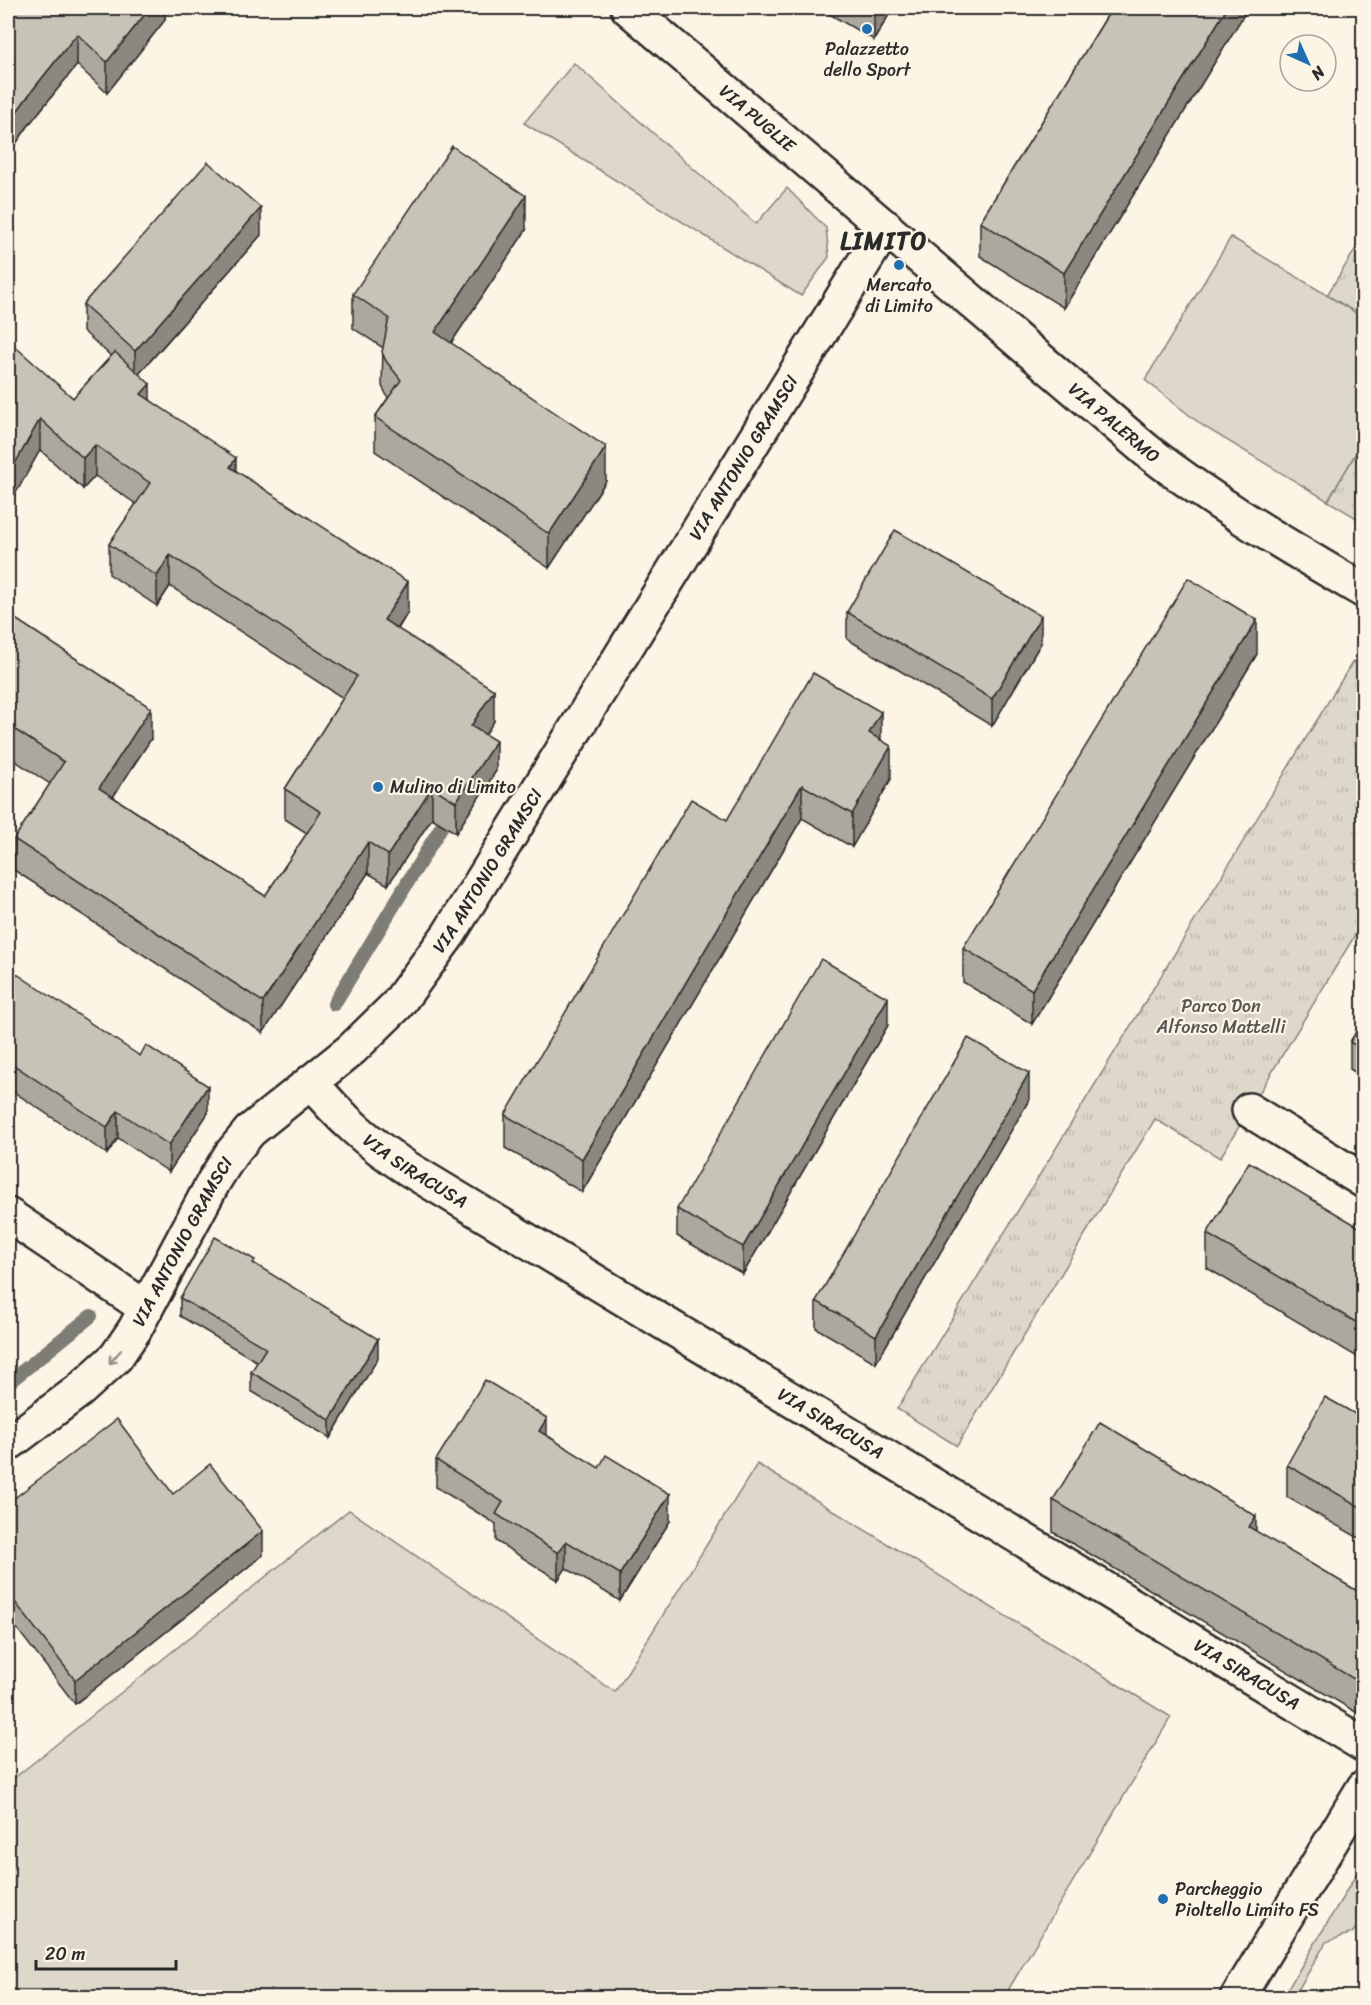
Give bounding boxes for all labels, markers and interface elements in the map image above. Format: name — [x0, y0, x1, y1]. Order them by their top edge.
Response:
marker: Palazzetto dello Sport — [860, 22, 874, 36]
place label: Palazzetto dello Sport — [823, 33, 911, 86]
north arrow — [1278, 33, 1338, 93]
text: N — [1303, 58, 1333, 88]
street label: VIA PUGLIE — [712, 76, 804, 161]
district label: LIMITO — [840, 220, 928, 262]
marker: Mercato di Limito — [892, 258, 906, 272]
place label: Mercato di Limito — [865, 269, 933, 322]
street label: VIA ANTONIO GRAMSCI — [680, 368, 807, 547]
street label: VIA PALERMO — [1061, 374, 1167, 472]
place label: Mulino di Limito — [390, 771, 516, 803]
marker: Mulino di Limito — [371, 780, 385, 794]
street label: VIA ANTONIO GRAMSCI — [424, 782, 552, 960]
park label: Parco Don Alfonso Mattelli — [1156, 990, 1286, 1043]
street label: VIA SIRACUSA — [356, 1125, 474, 1217]
street label: VIA ANTONIO GRAMSCI — [123, 1150, 242, 1333]
one-way arrow — [108, 1349, 121, 1365]
street label: VIA SIRACUSA — [771, 1379, 890, 1468]
street label: VIA SIRACUSA — [1187, 1630, 1306, 1719]
place label: Parcheggio Pioltello Limito FS — [1175, 1873, 1319, 1926]
marker: Parcheggio Pioltello Limito FS — [1156, 1892, 1170, 1906]
scale bar — [36, 1933, 176, 1971]
text: 20 m — [45, 1938, 85, 1970]

